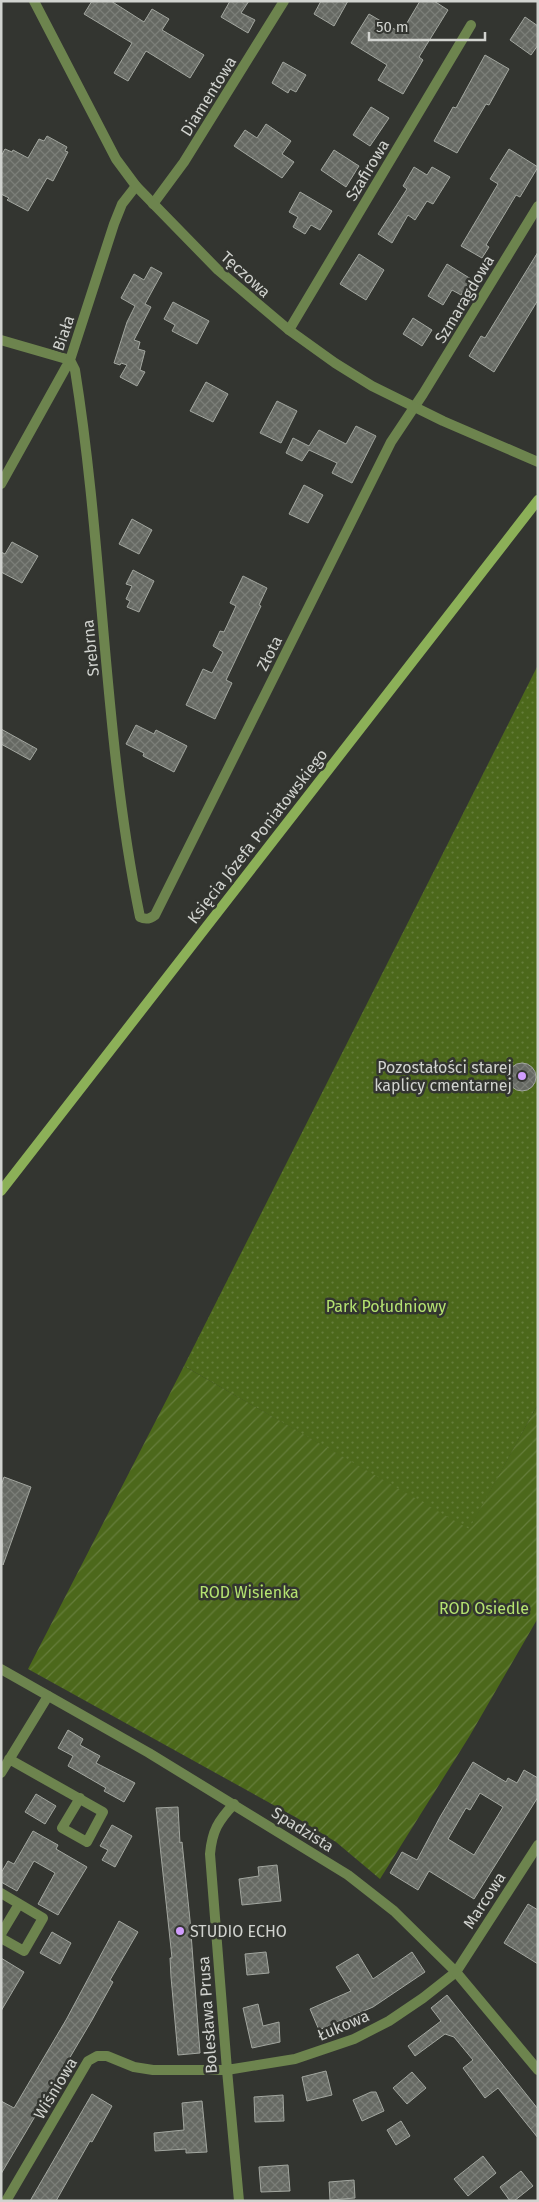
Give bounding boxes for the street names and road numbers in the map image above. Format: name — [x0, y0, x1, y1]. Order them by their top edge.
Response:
street label: Diamentowa — [176, 53, 240, 140]
street label: Szafirowa — [342, 136, 393, 204]
street label: Tęczowa — [217, 247, 274, 301]
street label: Szmaragdowa — [431, 252, 498, 347]
street label: Biała — [49, 313, 78, 353]
street label: Srebrna — [78, 619, 103, 677]
street label: Złota — [253, 633, 286, 674]
street label: Księcia Józefa Poniatowskiego — [183, 745, 331, 927]
street label: Spadzista — [268, 1803, 337, 1856]
street label: Marcowa — [459, 1868, 510, 1932]
street label: Bolesława Prusa — [194, 1956, 221, 2074]
street label: Łukowa — [314, 2006, 372, 2045]
street label: Wiśniowa — [30, 2054, 81, 2122]

